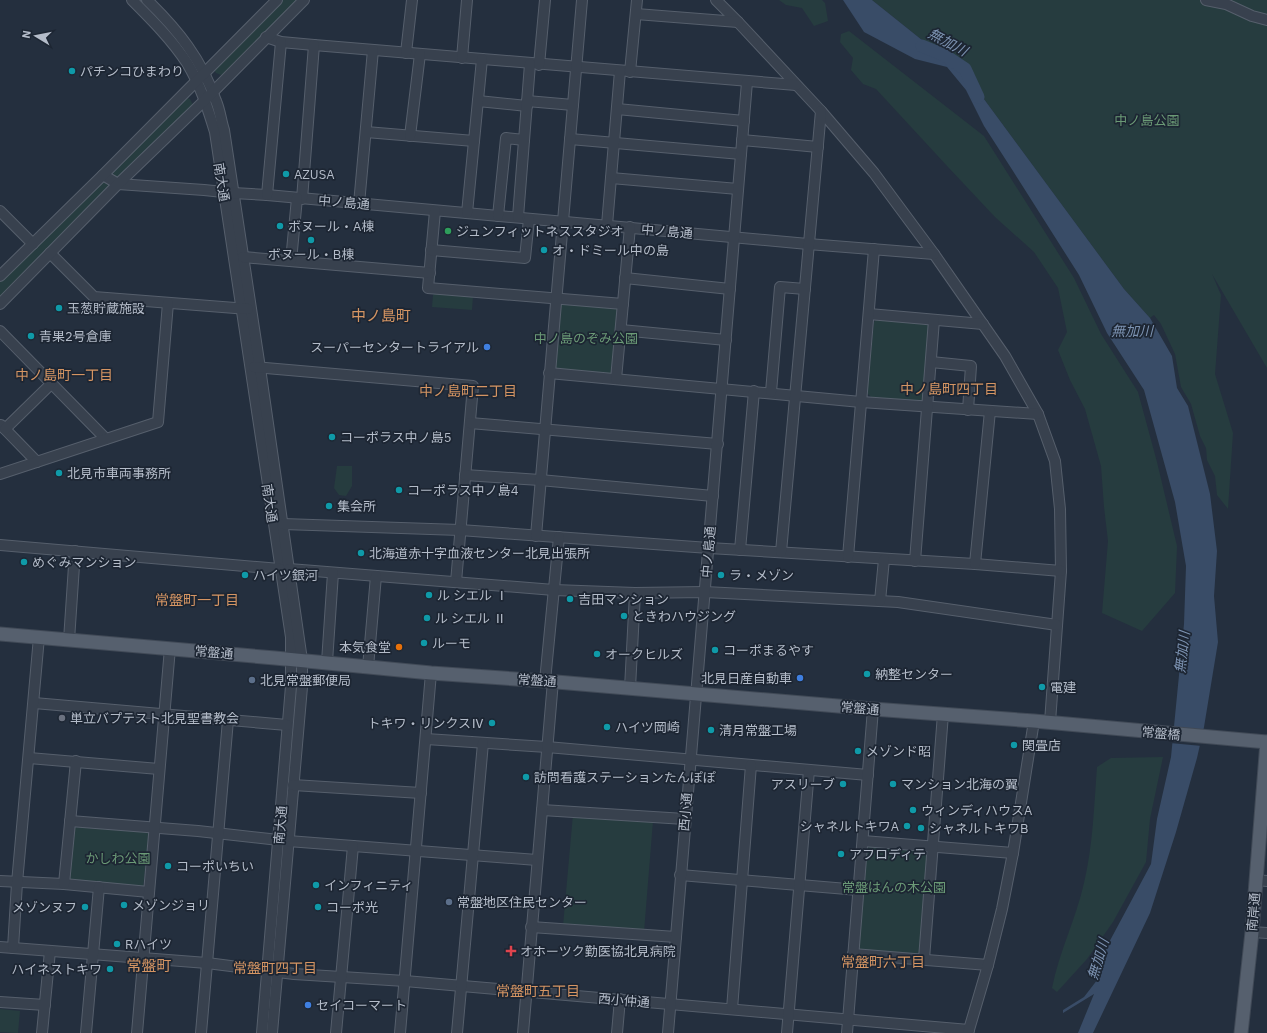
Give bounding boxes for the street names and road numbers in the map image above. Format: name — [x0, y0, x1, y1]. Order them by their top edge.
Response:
street label: 南大通 — [210, 161, 233, 203]
street label: 中ノ島通 — [317, 192, 371, 213]
street label: 中ノ島通 — [640, 221, 694, 242]
street label: 南大通 — [258, 483, 281, 524]
street label: 中ノ島通 — [698, 525, 719, 579]
street label: 常盤通 — [194, 642, 234, 663]
street label: 常盤通 — [517, 671, 557, 690]
street label: 常盤通 — [840, 698, 880, 719]
street label: 常盤橋 — [1141, 723, 1181, 744]
street label: 西小通 — [675, 792, 696, 832]
street label: 南大通 — [270, 805, 291, 845]
street label: 南岸通 — [1243, 892, 1264, 932]
street label: 西小仲通 — [597, 990, 651, 1011]

